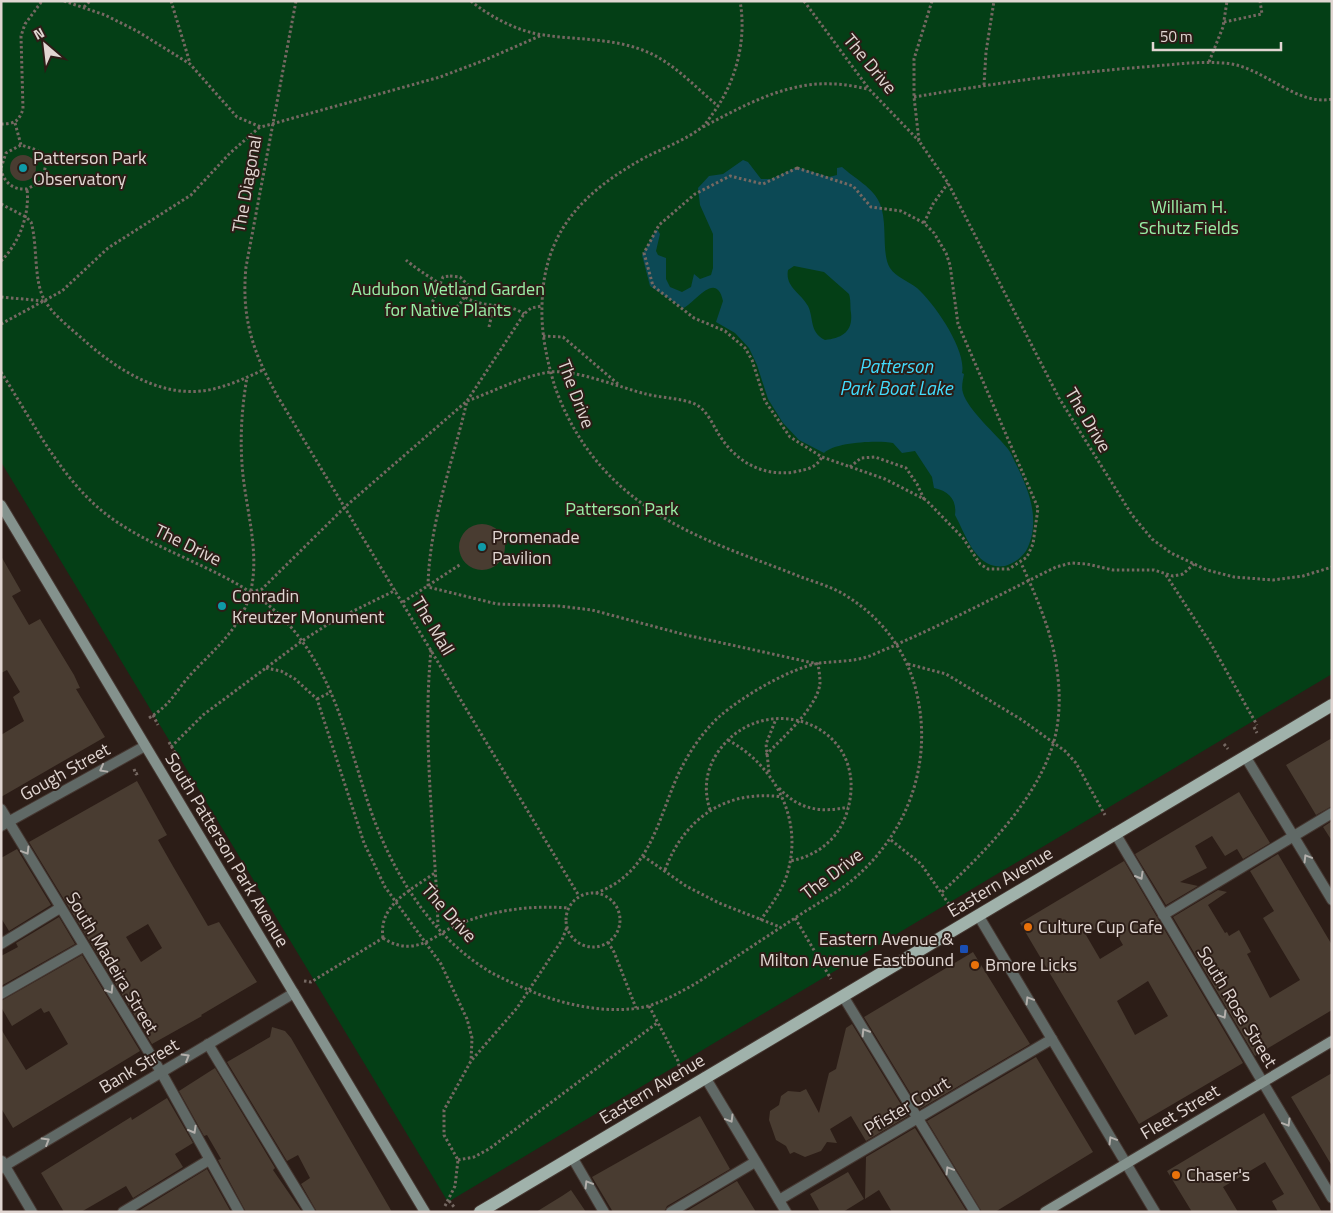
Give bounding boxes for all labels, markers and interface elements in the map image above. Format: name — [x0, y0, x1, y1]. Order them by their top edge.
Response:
north arrow — [20, 20, 70, 70]
scale bar — [1153, 20, 1280, 52]
text: N — [29, 22, 48, 45]
text: 50 m — [1160, 25, 1193, 48]
street label: The Drive — [837, 28, 904, 100]
street label: The Diagonal — [225, 133, 268, 235]
place label: Patterson Park Observatory — [33, 144, 147, 192]
marker: Patterson Park Observatory — [17, 162, 29, 174]
park label: William H. Schutz Fields — [1139, 193, 1239, 241]
park label: Audubon Wetland Garden for Native Plants — [351, 275, 545, 323]
water label: Patterson Park Boat Lake — [839, 351, 954, 402]
street label: The Drive — [551, 356, 602, 432]
street label: The Drive — [1058, 382, 1118, 457]
park label: Patterson Park — [565, 495, 679, 522]
street label: The Drive — [150, 517, 226, 572]
place label: Promenade Pavilion — [492, 523, 580, 571]
marker: Promenade Pavilion — [476, 541, 488, 553]
place label: Conradin Kreutzer Monument — [232, 582, 385, 630]
street label: The Mall — [405, 591, 462, 660]
marker: Conradin Kreutzer Monument — [216, 600, 228, 612]
street label: Gough Street — [15, 735, 115, 807]
street label: South Patterson Park Avenue — [159, 747, 296, 952]
one-way arrow — [99, 763, 108, 773]
street label: Eastern Avenue — [942, 839, 1058, 924]
street label: The Drive — [795, 841, 868, 906]
one-way arrow — [20, 846, 30, 855]
one-way arrow — [1303, 855, 1313, 864]
one-way arrow — [1133, 870, 1143, 879]
street label: The Drive — [415, 877, 483, 948]
street label: South Madeira Street — [59, 887, 166, 1039]
place label: Culture Cup Cafe — [1038, 913, 1163, 940]
marker: Culture Cup Cafe — [1022, 921, 1034, 933]
place label: Eastern Avenue & Milton Avenue Eastbound — [760, 925, 955, 973]
street label: South Rose Street — [1191, 941, 1285, 1073]
marker: Eastern Avenue & Milton Avenue Eastbound — [958, 943, 970, 955]
place label: Bmore Licks — [985, 951, 1077, 978]
marker: Bmore Licks — [969, 959, 981, 971]
one-way arrow — [103, 985, 113, 994]
one-way arrow — [1025, 997, 1035, 1006]
one-way arrow — [1216, 1010, 1226, 1019]
one-way arrow — [861, 1028, 871, 1037]
street label: Bank Street — [94, 1031, 184, 1100]
street label: Eastern Avenue — [594, 1046, 710, 1131]
one-way arrow — [180, 1054, 189, 1064]
street label: Pfister Court — [859, 1069, 955, 1142]
street label: Fleet Street — [1135, 1077, 1225, 1146]
one-way arrow — [723, 1114, 733, 1123]
one-way arrow — [1281, 1118, 1291, 1127]
one-way arrow — [186, 1125, 196, 1134]
one-way arrow — [1109, 1136, 1119, 1145]
one-way arrow — [41, 1137, 50, 1147]
place label: Chaser's — [1186, 1161, 1250, 1188]
one-way arrow — [946, 1167, 956, 1176]
marker: Chaser's — [1170, 1169, 1182, 1181]
one-way arrow — [585, 1181, 595, 1190]

